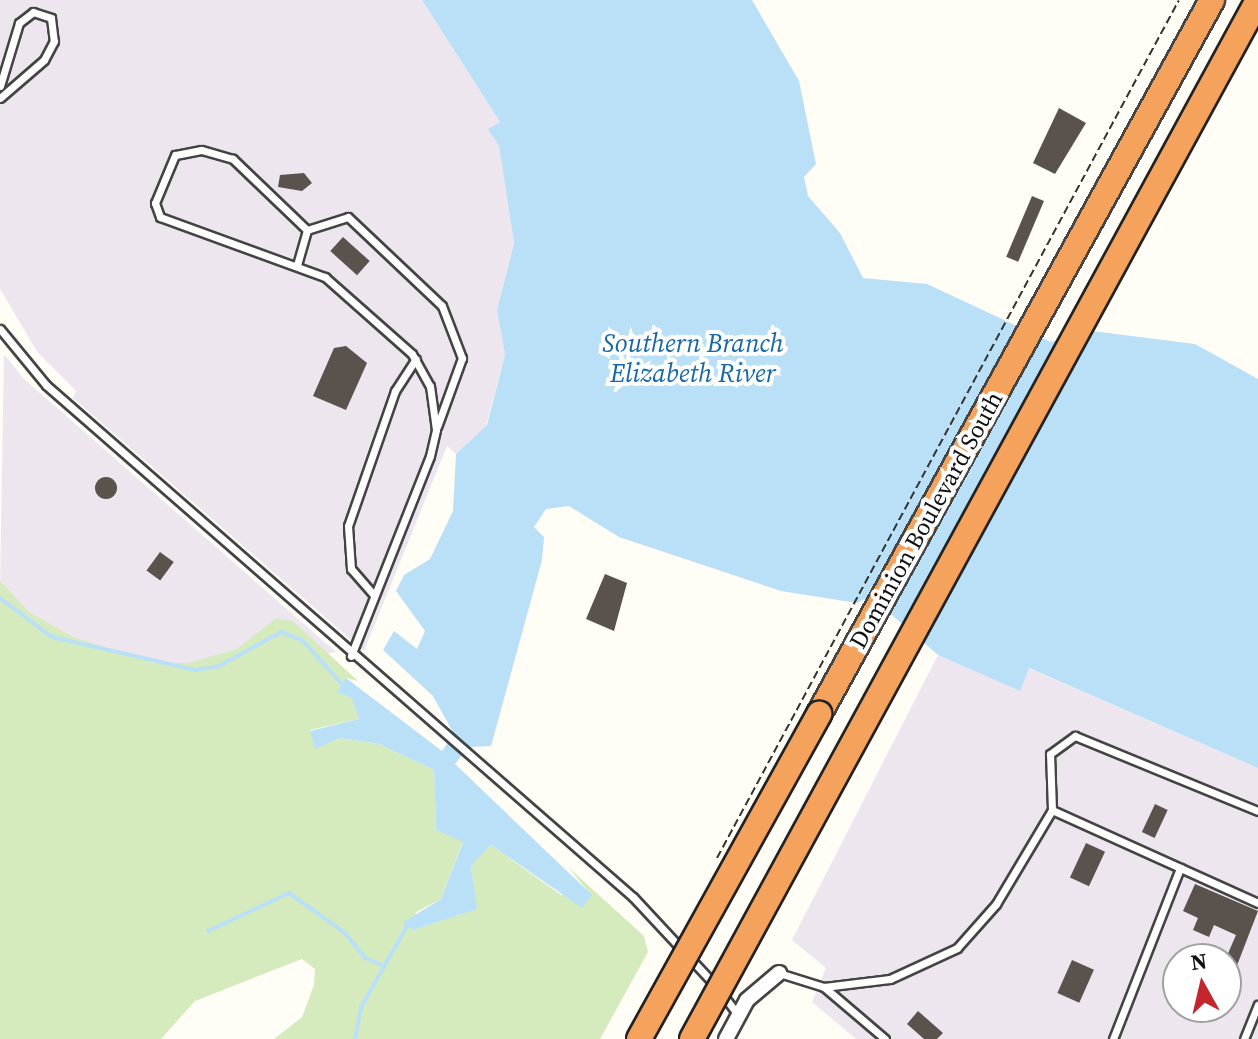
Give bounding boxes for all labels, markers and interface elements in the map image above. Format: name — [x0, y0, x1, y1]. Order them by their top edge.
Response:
water label: Southern Branch Elizabeth River — [602, 328, 784, 390]
street label: Dominion Boulevard South — [843, 386, 1009, 654]
north arrow — [1162, 943, 1242, 1023]
text: N — [1189, 945, 1209, 977]

